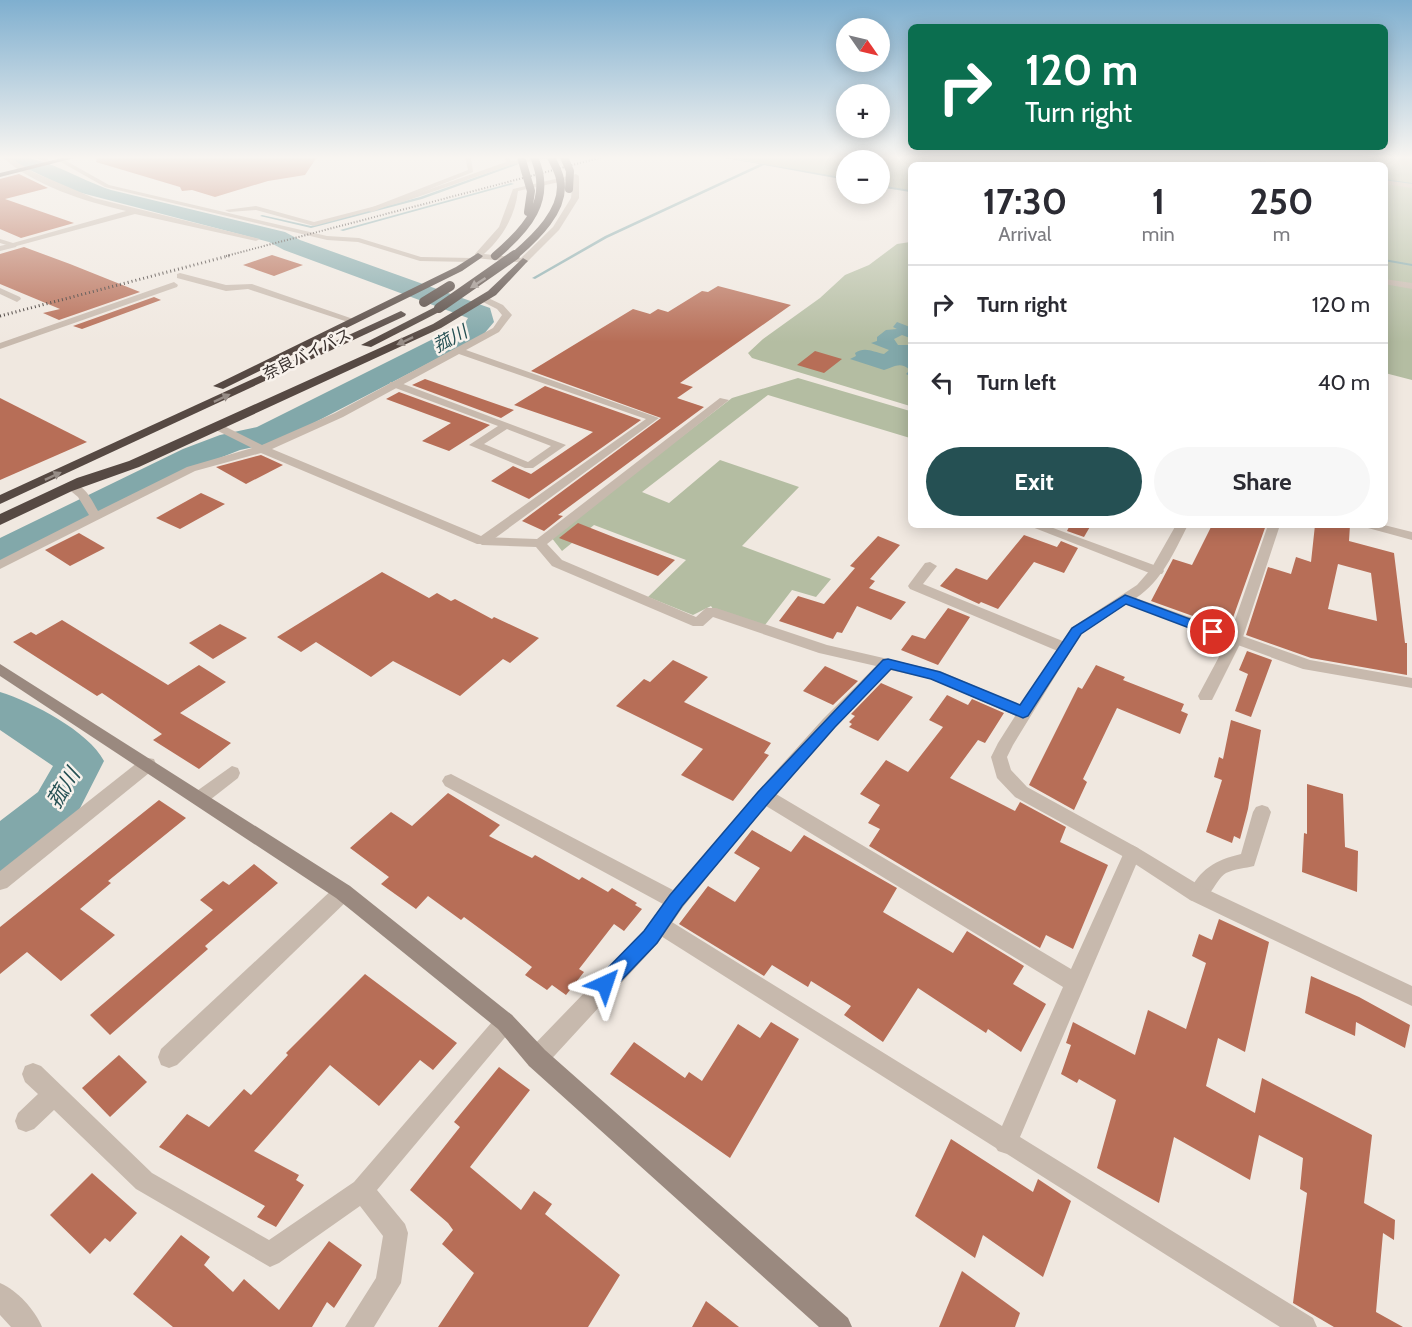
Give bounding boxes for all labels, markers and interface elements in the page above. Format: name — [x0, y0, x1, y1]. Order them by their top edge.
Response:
north arrow — [836, 18, 890, 72]
map controls — [836, 18, 890, 204]
text: 120 m — [1025, 44, 1138, 96]
icon: right — [926, 48, 1004, 126]
button: + — [836, 84, 890, 138]
text: Turn right — [1025, 96, 1132, 129]
button: − — [836, 150, 890, 204]
text: 17:30 — [983, 179, 1067, 223]
text: 1 — [1152, 179, 1165, 223]
text: 250 — [1250, 179, 1313, 223]
text: Arrival — [998, 222, 1052, 246]
text: min — [1142, 222, 1175, 246]
text: m — [1273, 222, 1290, 246]
one-way arrow — [470, 277, 486, 288]
icon: right — [926, 288, 959, 321]
text: Turn right — [977, 291, 1067, 318]
text: 120 m — [1312, 291, 1370, 318]
water label: 菰川 — [429, 320, 473, 357]
street label: 奈良バイパス — [260, 324, 354, 384]
one-way arrow — [395, 336, 413, 346]
icon: left — [926, 366, 959, 399]
text: Turn left — [977, 369, 1056, 396]
text: 40 m — [1318, 369, 1370, 396]
one-way arrow — [213, 393, 231, 403]
button: Exit — [926, 447, 1142, 516]
button: Share — [1154, 447, 1370, 516]
one-way arrow — [45, 471, 62, 480]
pin — [1187, 606, 1238, 657]
icon: arrive — [1196, 615, 1229, 648]
water label: 菰川 — [41, 762, 86, 812]
position arrow — [573, 952, 637, 1016]

